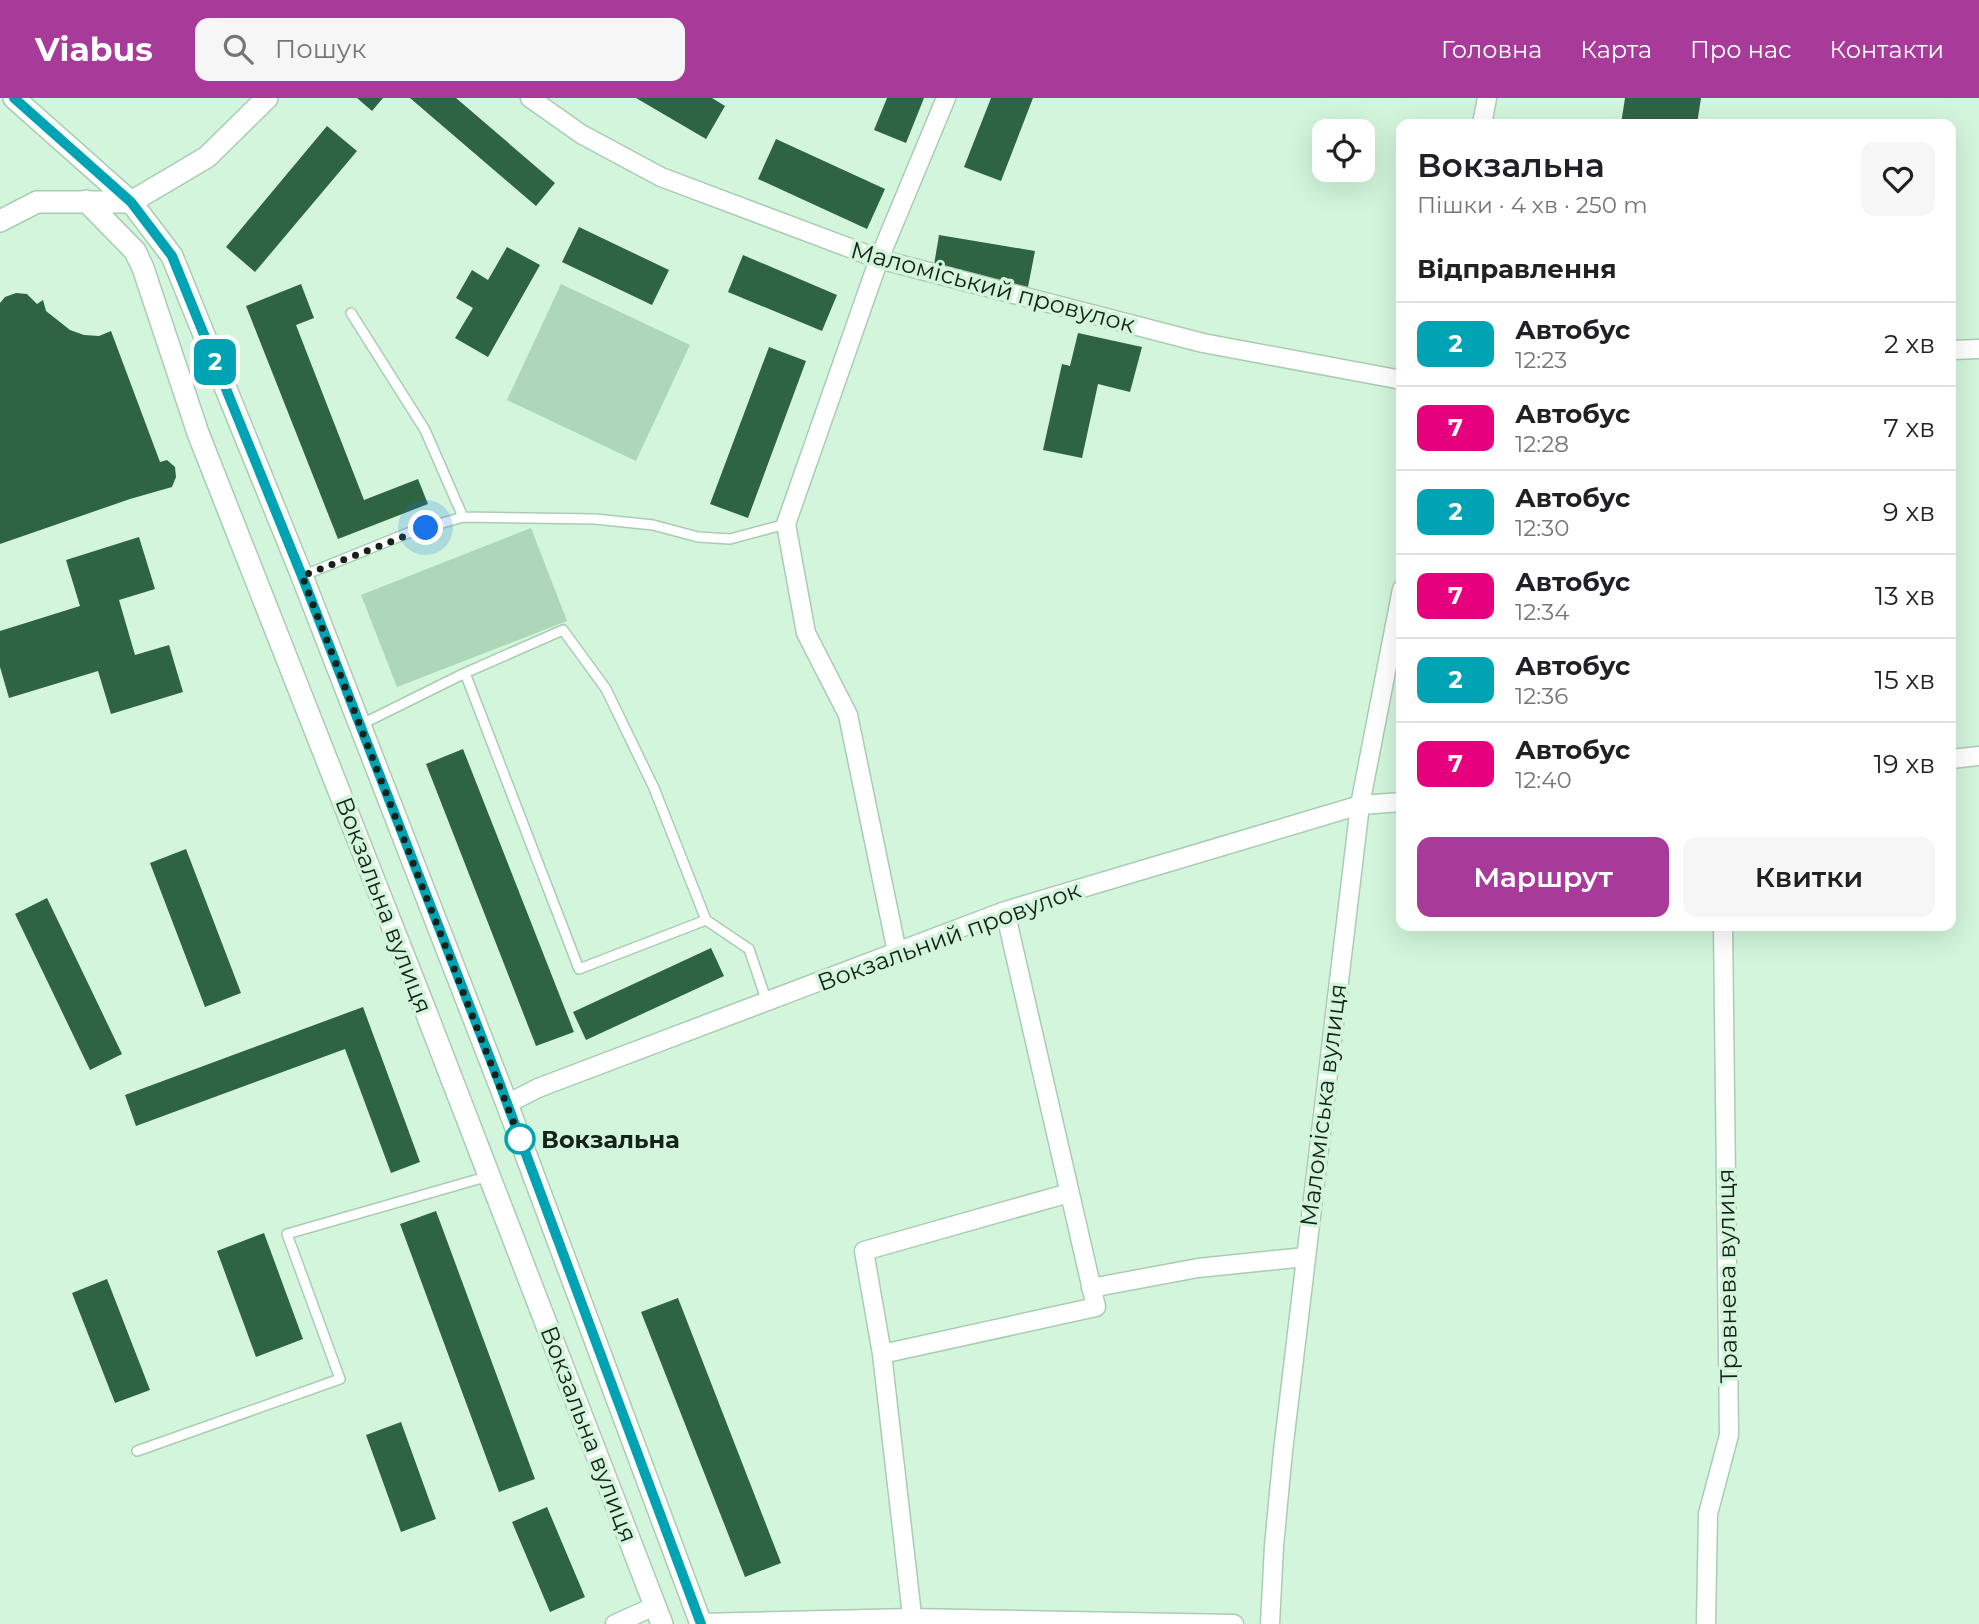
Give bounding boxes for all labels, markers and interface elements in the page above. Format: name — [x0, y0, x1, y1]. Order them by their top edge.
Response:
search box — [195, 18, 685, 81]
text: Viabus — [35, 29, 153, 69]
icon: search — [219, 30, 257, 68]
text: Пошук — [275, 33, 366, 65]
text: Головна — [1441, 35, 1542, 64]
text: Карта — [1580, 35, 1652, 64]
text: Про нас — [1690, 35, 1792, 64]
text: Контакти — [1830, 35, 1944, 64]
map controls — [1312, 119, 1375, 182]
button: locate — [1312, 119, 1375, 182]
button: heart — [1861, 142, 1935, 216]
text: Вокзальна — [1417, 145, 1605, 185]
text: Пішки · 4 хв · 250 m — [1417, 191, 1648, 219]
street label: Маломіський провулок — [848, 235, 1138, 339]
text: Відправлення — [1417, 253, 1616, 285]
text: Автобус — [1515, 314, 1630, 346]
text: 2 хв — [1884, 328, 1935, 360]
text: 2 — [1448, 329, 1463, 358]
line badge: 2 — [192, 339, 238, 385]
text: 12:23 — [1515, 346, 1567, 374]
text: 2 — [208, 347, 222, 376]
text: Автобус — [1515, 398, 1630, 430]
text: 7 хв — [1883, 412, 1935, 444]
text: 7 — [1448, 413, 1463, 442]
text: 12:28 — [1515, 430, 1569, 458]
text: Автобус — [1515, 482, 1630, 514]
text: 9 хв — [1883, 496, 1935, 528]
text: 2 — [1448, 497, 1463, 526]
your location — [408, 510, 443, 545]
text: 12:30 — [1515, 514, 1569, 542]
text: Автобус — [1515, 566, 1630, 598]
text: 13 хв — [1875, 580, 1935, 612]
text: 7 — [1448, 581, 1463, 610]
text: 12:34 — [1515, 598, 1569, 626]
text: Автобус — [1515, 650, 1630, 682]
text: 15 хв — [1875, 664, 1935, 696]
text: 2 — [1448, 665, 1463, 694]
text: 12:36 — [1515, 682, 1568, 710]
text: Автобус — [1515, 734, 1630, 766]
text: 19 хв — [1873, 748, 1935, 780]
text: 7 — [1448, 749, 1463, 778]
text: 12:40 — [1515, 766, 1572, 794]
street label: Вокзальна вулиця — [329, 793, 439, 1017]
button: Маршрут — [1417, 837, 1669, 917]
button: Квитки — [1683, 837, 1935, 917]
street label: Вокзальний провулок — [813, 875, 1085, 997]
street label: Маломіська вулиця — [1294, 982, 1352, 1228]
marker: Вокзальна — [505, 1124, 535, 1154]
place label: Вокзальна — [541, 1125, 680, 1154]
street label: Травнева вулиця — [1711, 1168, 1743, 1384]
street label: Вокзальна вулиця — [534, 1322, 644, 1546]

